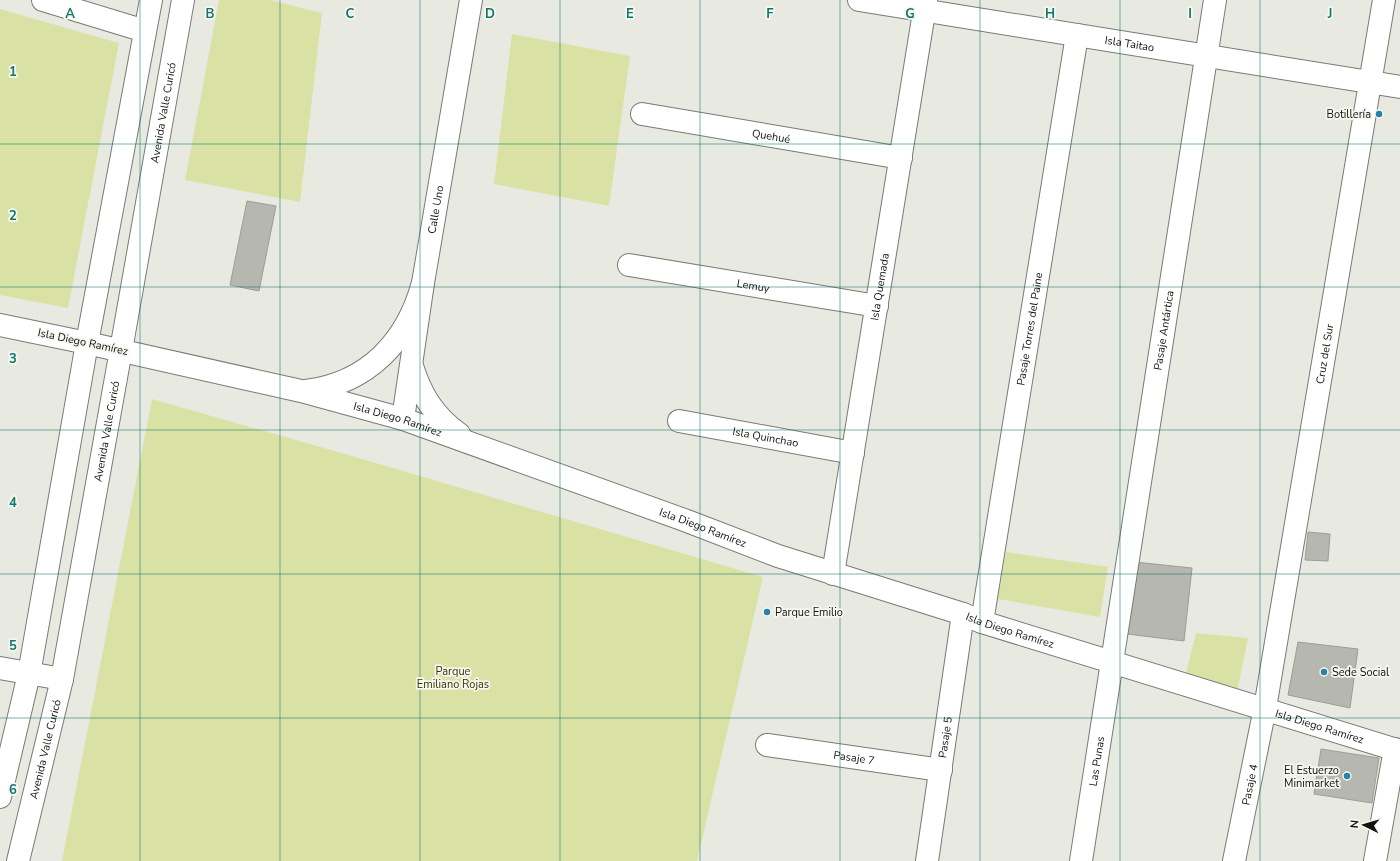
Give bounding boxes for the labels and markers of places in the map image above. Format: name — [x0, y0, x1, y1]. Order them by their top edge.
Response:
place label: Botillería — [1326, 107, 1371, 122]
marker: Botillería — [1374, 109, 1384, 119]
place label: Parque Emilio — [775, 605, 843, 620]
marker: Parque Emilio — [762, 607, 772, 617]
place label: Sede Social — [1332, 665, 1390, 680]
marker: Sede Social — [1319, 667, 1329, 677]
place label: El Estuerzo Minimarket — [1284, 763, 1339, 791]
marker: El Estuerzo Minimarket — [1342, 771, 1352, 781]

